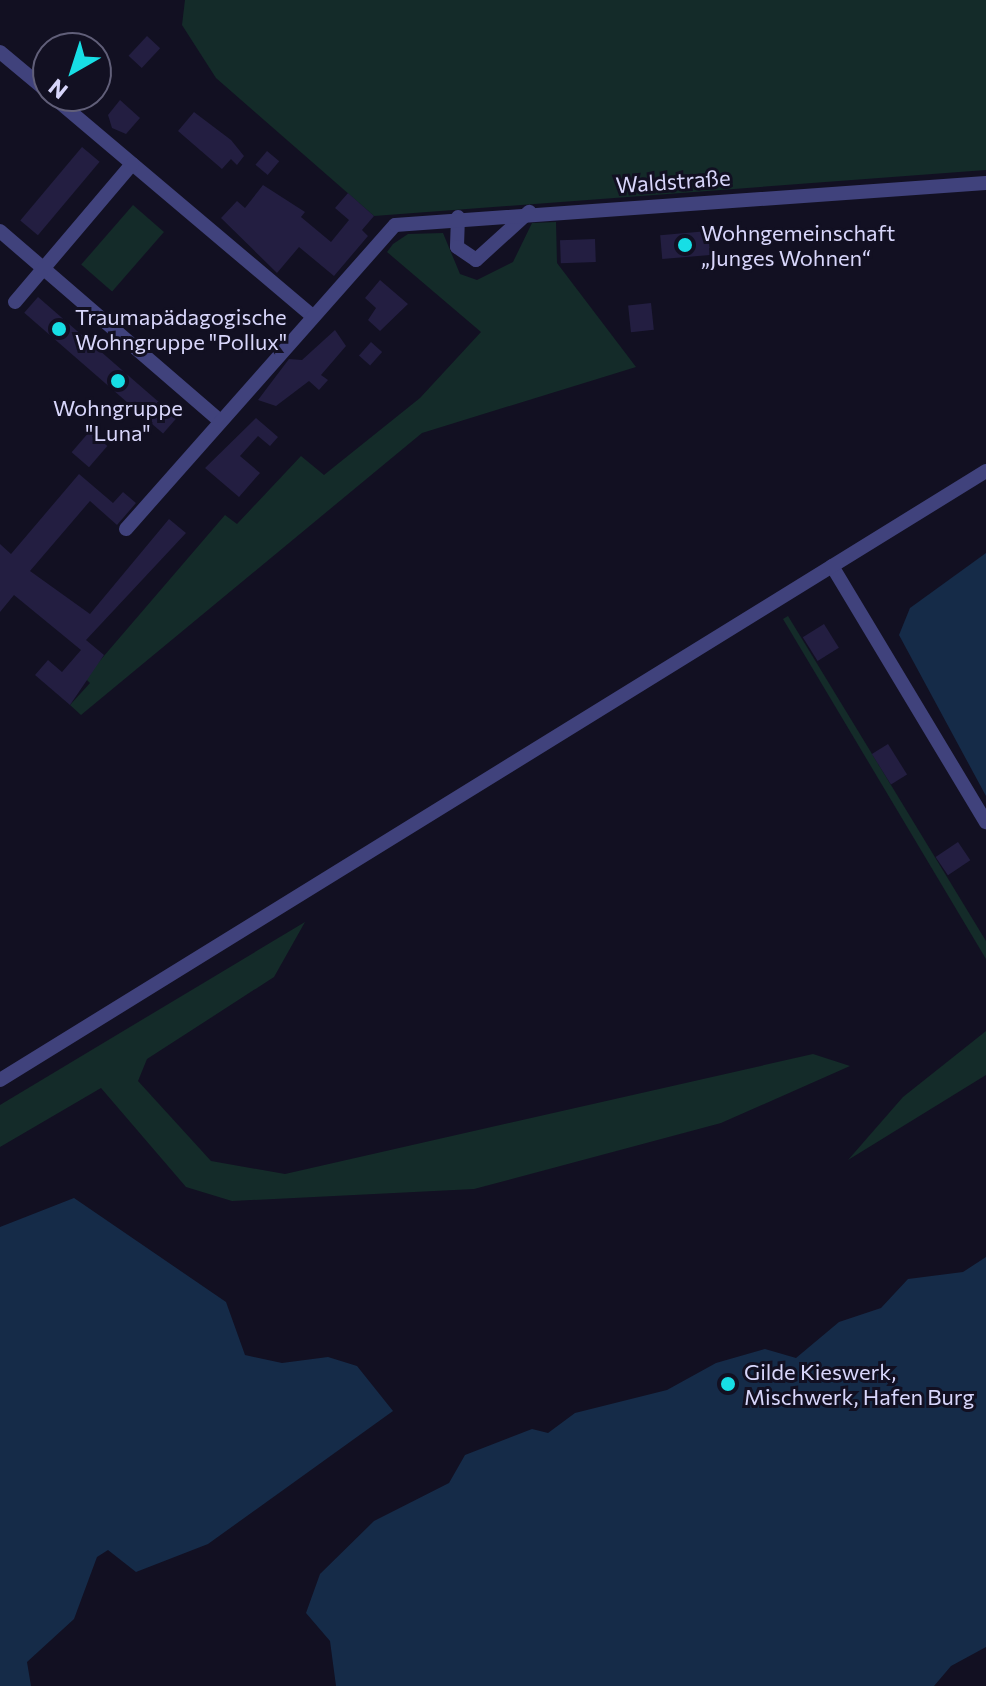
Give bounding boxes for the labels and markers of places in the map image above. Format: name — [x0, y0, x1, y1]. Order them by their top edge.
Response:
place label: Wohngemeinschaft „Junges Wohnen“ — [701, 219, 895, 270]
marker: Wohngemeinschaft „Junges Wohnen“ — [676, 236, 694, 254]
place label: Traumapädagogische Wohngruppe "Pollux" — [75, 303, 287, 354]
marker: Traumapädagogische Wohngruppe "Pollux" — [50, 320, 68, 338]
marker: Wohngruppe "Luna" — [109, 372, 127, 390]
place label: Wohngruppe "Luna" — [53, 394, 183, 446]
place label: Gilde Kieswerk, Mischwerk, Hafen Burg — [744, 1358, 975, 1410]
marker: Gilde Kieswerk, Mischwerk, Hafen Burg — [719, 1375, 737, 1393]

